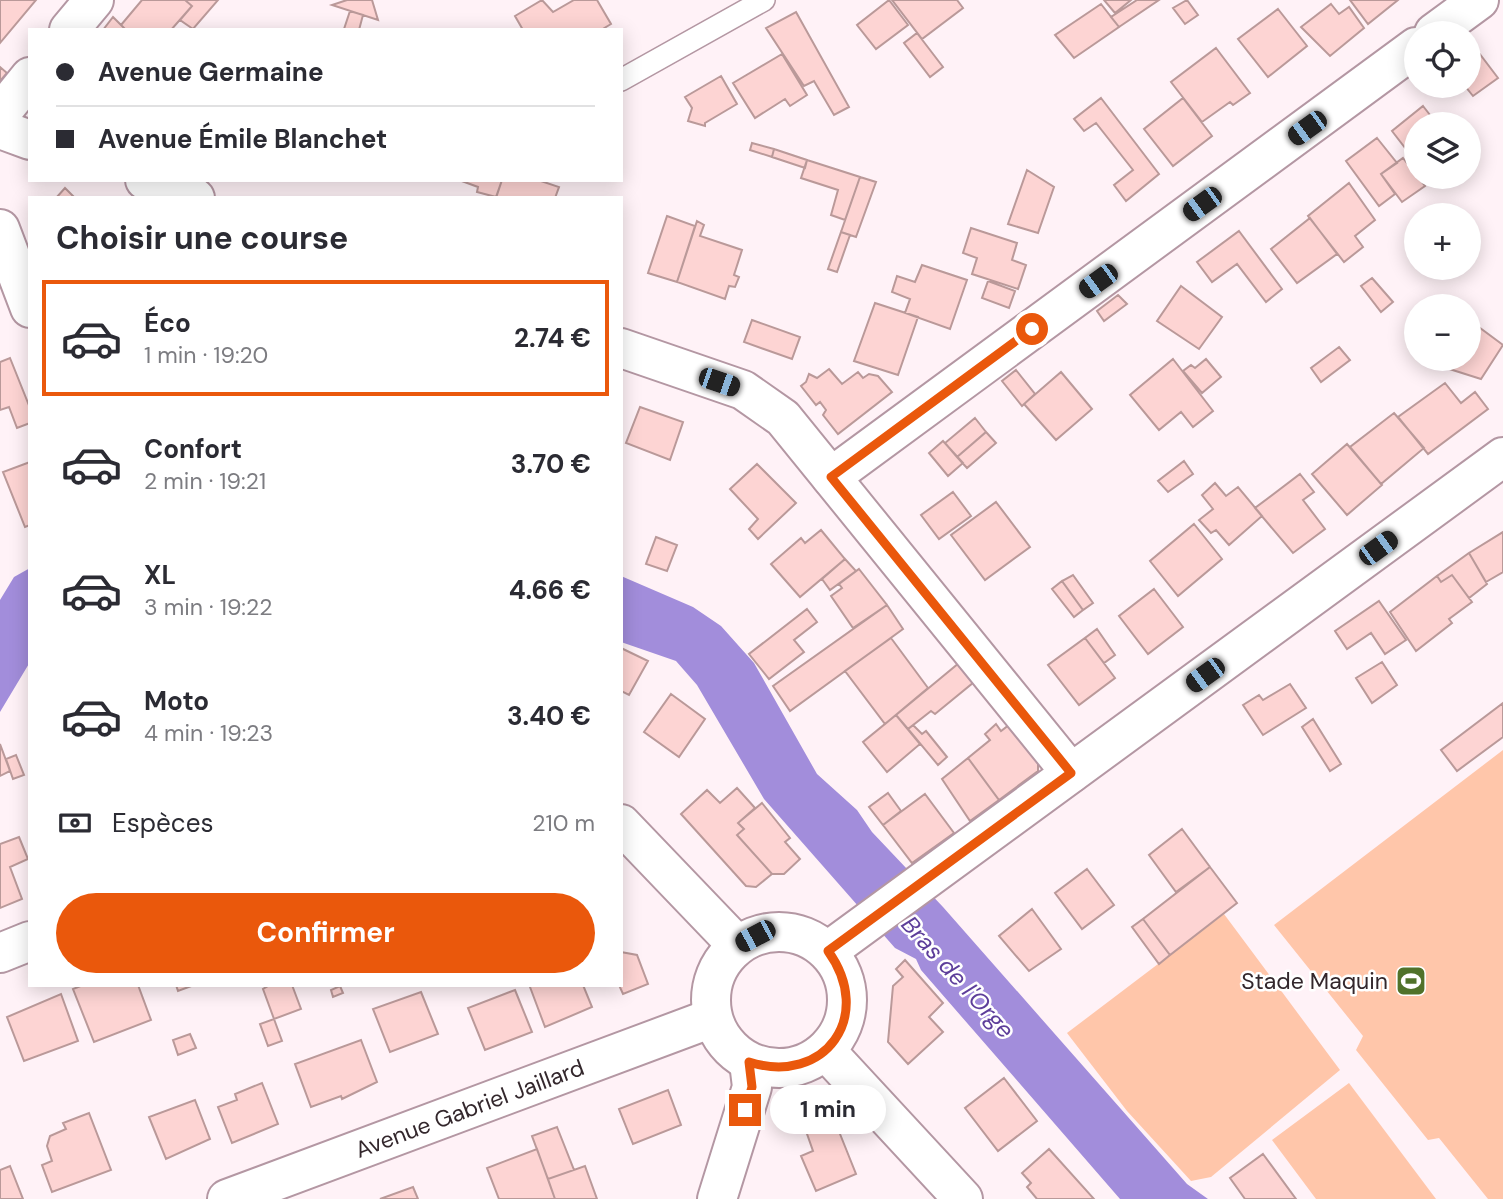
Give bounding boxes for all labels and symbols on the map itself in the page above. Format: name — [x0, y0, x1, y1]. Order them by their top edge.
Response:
car — [1284, 107, 1331, 149]
car — [1179, 183, 1226, 225]
car — [1075, 260, 1122, 302]
route start — [1016, 313, 1048, 345]
car — [696, 365, 743, 399]
car — [1355, 527, 1402, 569]
car — [1182, 654, 1229, 696]
water label: Bras de l'Orge — [895, 909, 1021, 1045]
car — [732, 917, 779, 955]
sports icon: Stade Maquin — [1394, 964, 1428, 998]
place label: Stade Maquin — [1241, 966, 1388, 996]
street label: Avenue Gabriel Jaillard — [351, 1052, 588, 1165]
callout: 1 min — [770, 1086, 885, 1134]
route end — [729, 1094, 761, 1126]

